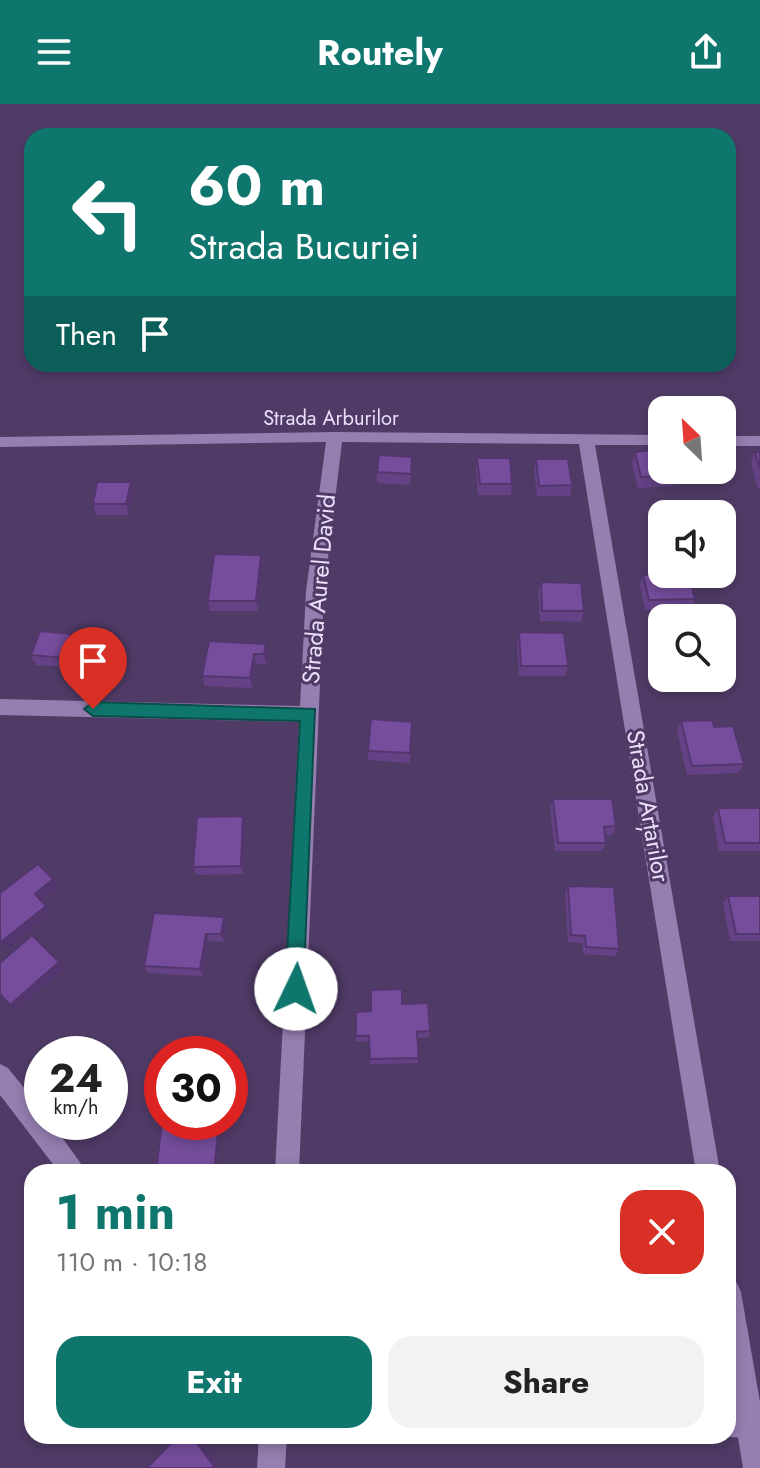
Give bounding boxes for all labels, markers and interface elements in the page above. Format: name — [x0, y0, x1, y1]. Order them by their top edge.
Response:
text: Routely — [317, 26, 443, 78]
icon: menu — [32, 30, 76, 74]
icon: share — [684, 30, 728, 74]
text: 60 m — [188, 145, 325, 226]
icon: left — [56, 160, 160, 264]
text: Strada Bucuriei — [188, 220, 419, 272]
icon: arrive — [133, 312, 177, 356]
text: Then — [56, 313, 117, 356]
north arrow — [648, 396, 736, 484]
map controls — [648, 396, 736, 692]
street label: Strada Arburilor — [263, 404, 399, 433]
street label: Strada Aurel David — [293, 493, 344, 685]
button: sound — [648, 500, 736, 588]
button: search — [648, 604, 736, 692]
pin — [59, 627, 127, 709]
icon: arrive — [71, 639, 115, 683]
street label: Strada Arțarilor — [618, 727, 679, 885]
position arrow — [254, 947, 338, 1031]
speed limit sign: 30 — [144, 1036, 248, 1140]
text: 24 — [49, 1049, 103, 1107]
text: km/h — [53, 1093, 99, 1122]
text: 1 min — [56, 1178, 175, 1247]
button: close — [620, 1190, 704, 1274]
text: 110 m · 10:18 — [56, 1243, 207, 1281]
button: Exit — [56, 1336, 372, 1428]
button: Share — [388, 1336, 704, 1428]

